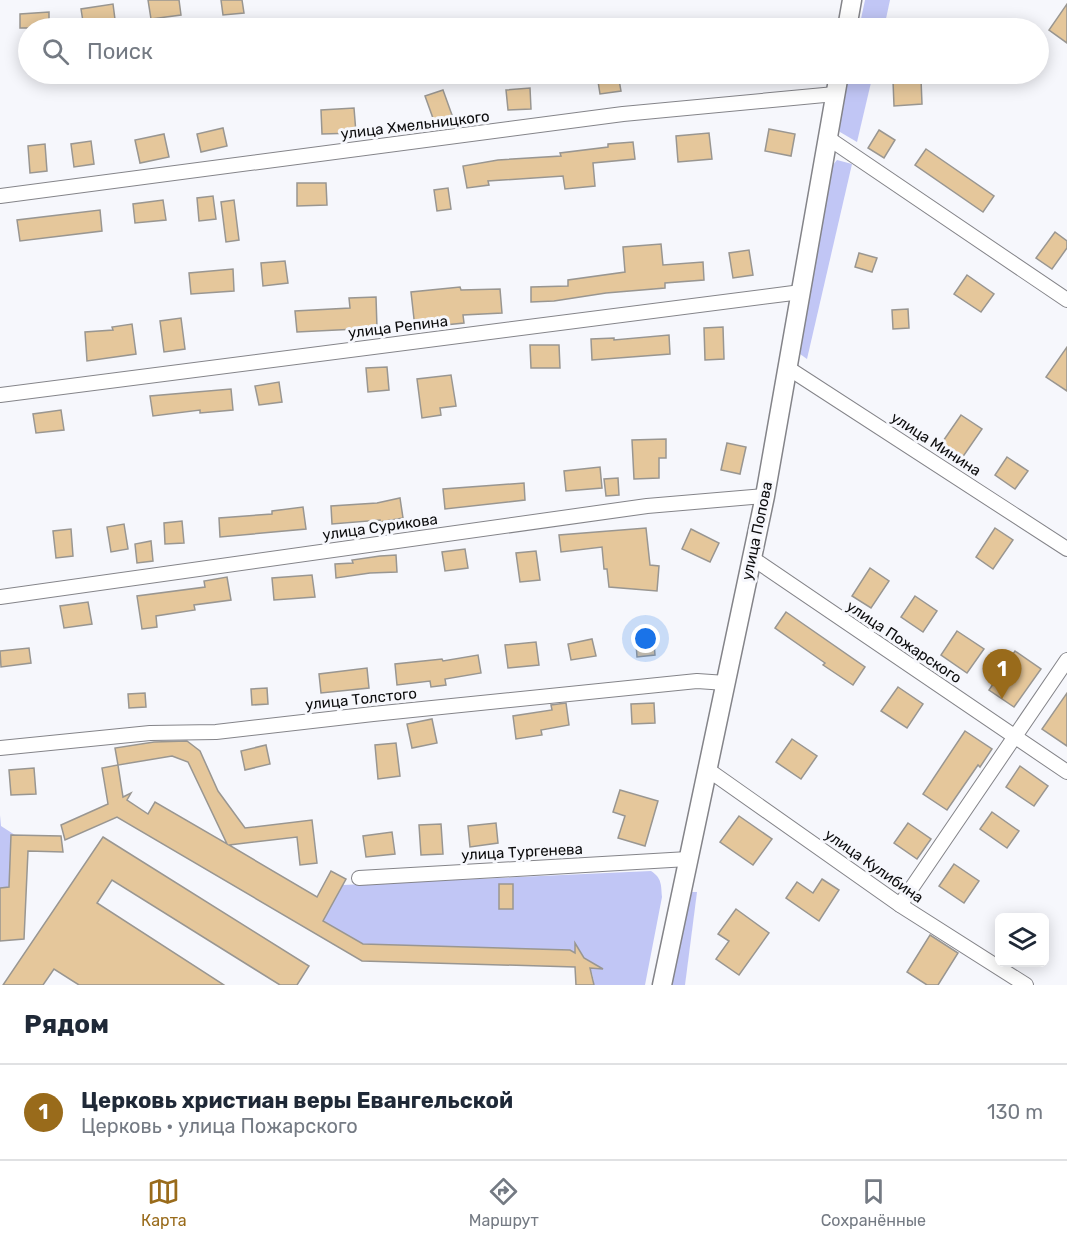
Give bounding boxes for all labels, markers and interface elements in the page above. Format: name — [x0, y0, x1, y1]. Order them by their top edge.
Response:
search box — [18, 18, 1049, 84]
icon: search — [39, 35, 72, 68]
text: Поиск — [87, 38, 153, 65]
street label: улица Хмельницкого — [340, 107, 490, 143]
street label: улица Репина — [347, 312, 449, 342]
street label: улица Минина — [888, 408, 984, 480]
street label: улица Попова — [738, 480, 776, 582]
street label: улица Сурикова — [321, 510, 439, 544]
street label: улица Пожарского — [843, 597, 965, 687]
your location — [631, 624, 660, 653]
pin: 1 — [982, 650, 1022, 699]
street label: улица Толстого — [304, 684, 418, 714]
street label: улица Кулибина — [821, 825, 927, 907]
street label: улица Тургенева — [461, 840, 583, 864]
map controls — [995, 913, 1049, 967]
button: layers — [995, 913, 1049, 967]
text: Рядом — [24, 1009, 109, 1040]
text: Церковь христиан веры Евангельской — [81, 1087, 513, 1114]
text: 1 — [39, 1100, 48, 1124]
text: 130 m — [987, 1100, 1043, 1124]
text: Церковь · улица Пожарского — [81, 1114, 358, 1138]
tab: Карта — [141, 1175, 187, 1230]
tab: Маршрут — [469, 1175, 539, 1230]
tab: Сохранённые — [821, 1175, 926, 1230]

